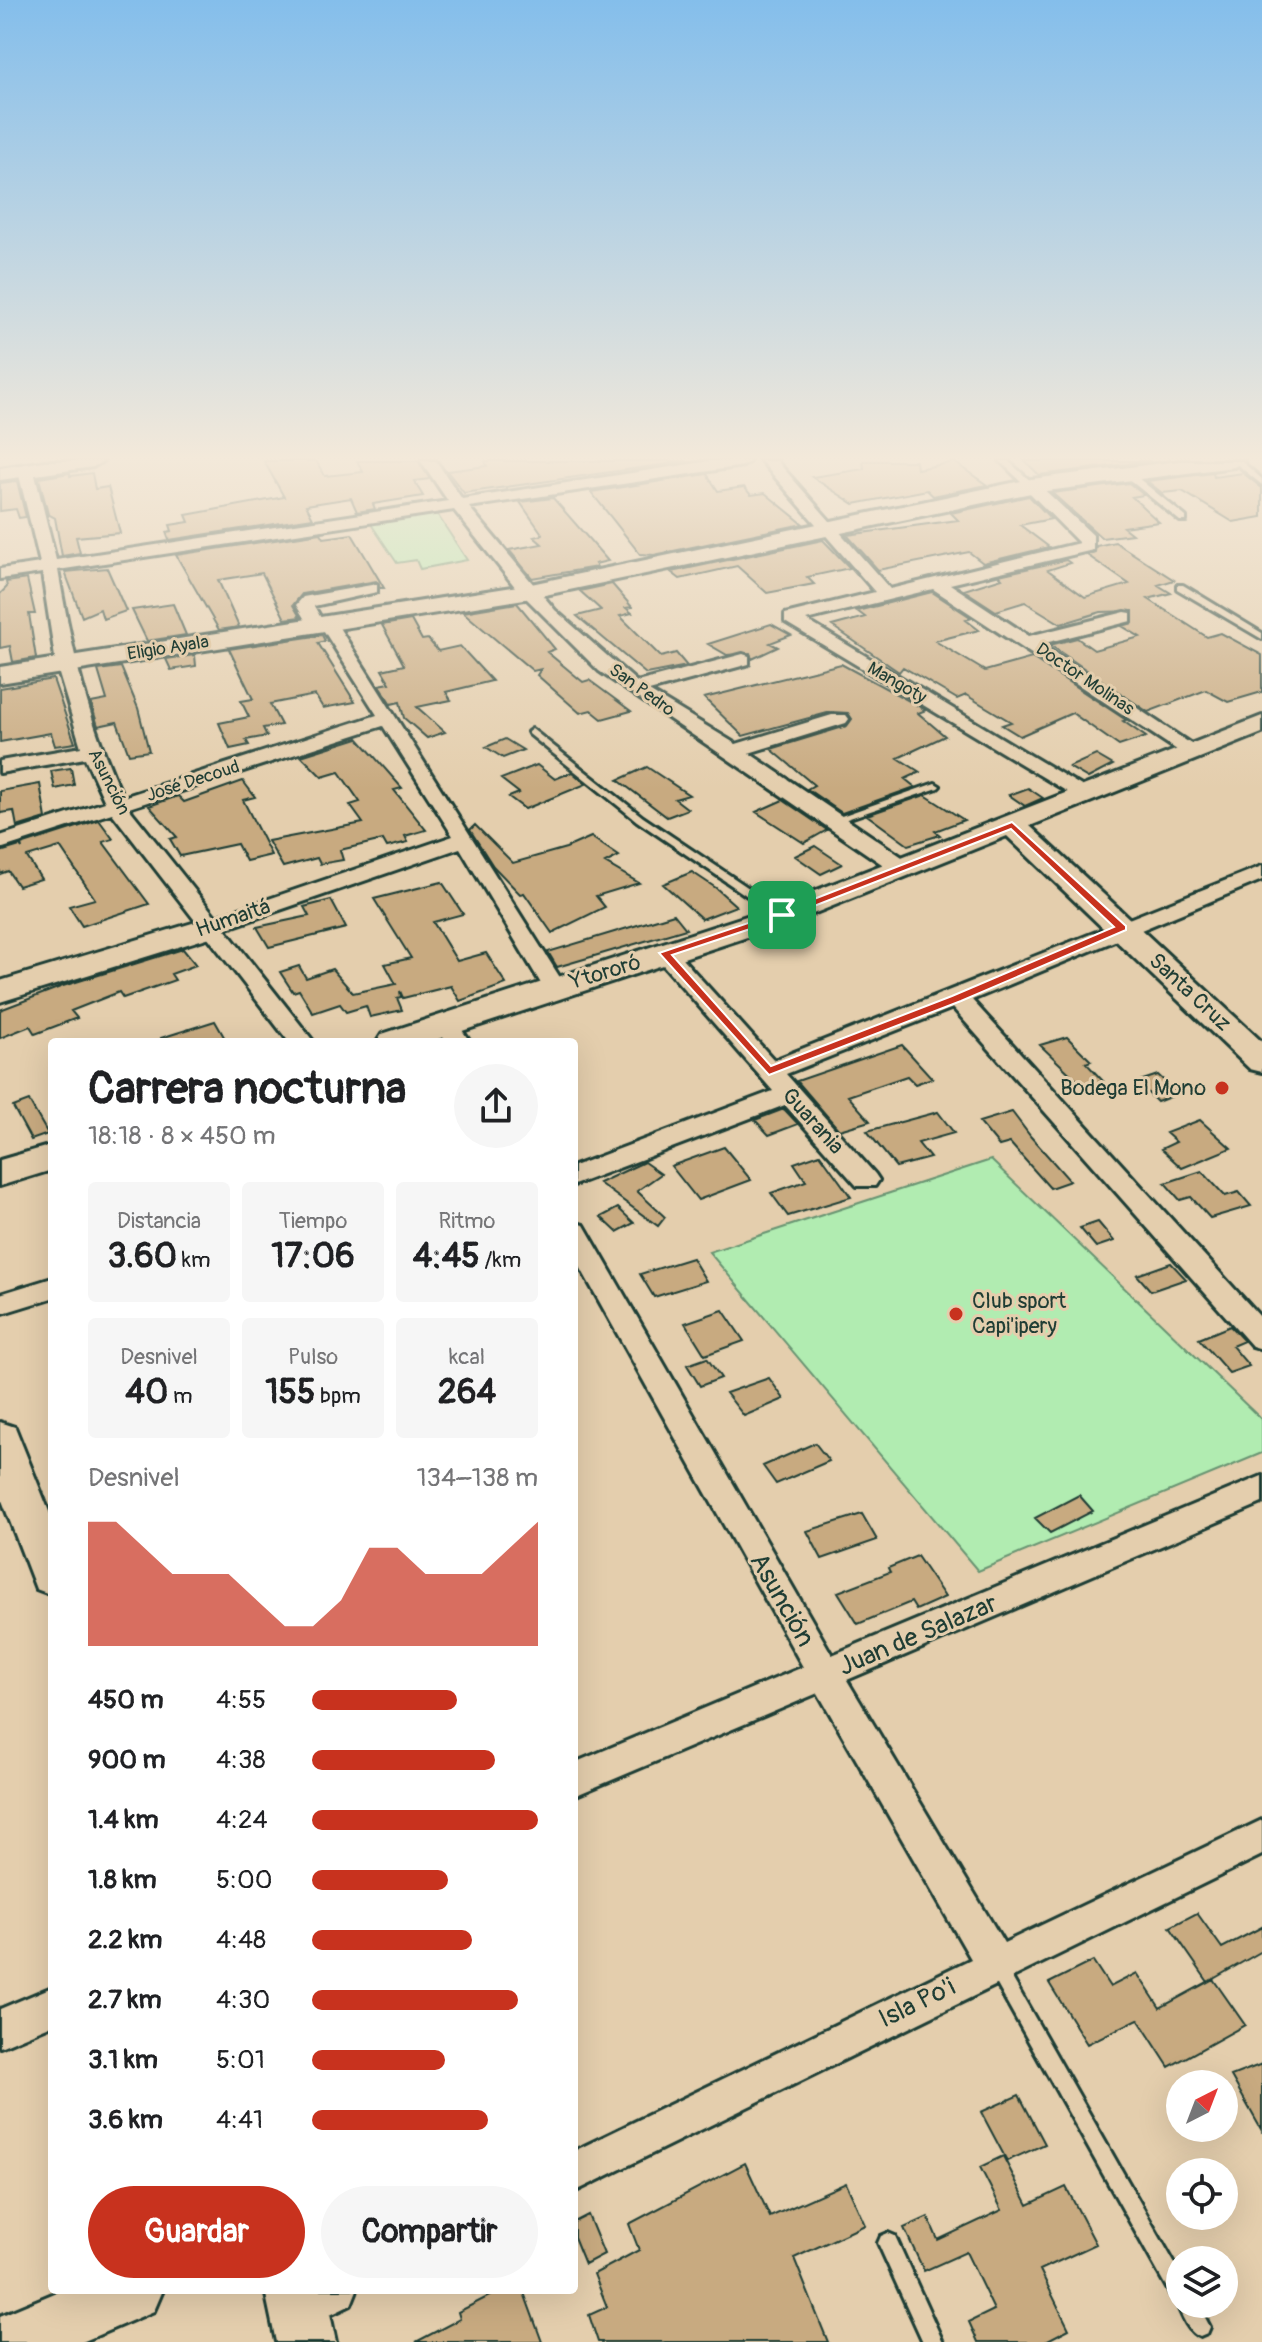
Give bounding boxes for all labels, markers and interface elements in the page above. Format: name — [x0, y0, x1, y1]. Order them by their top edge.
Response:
street label: Eligio Ayala — [126, 630, 210, 666]
street label: Doctor Molinas — [1031, 638, 1139, 720]
street label: Mangoty — [863, 657, 931, 709]
street label: San Pedro — [605, 658, 680, 722]
street label: Asunción — [83, 745, 135, 819]
street label: José Decoud — [143, 755, 243, 807]
pin — [748, 881, 816, 949]
street label: Humaitá — [192, 892, 274, 944]
icon: arrive — [760, 893, 804, 937]
street label: Santa Cruz — [1143, 947, 1237, 1037]
street label: Ytororó — [565, 948, 644, 996]
text: Carrera nocturna — [88, 1062, 406, 1117]
button: share — [454, 1064, 538, 1148]
place label: Bodega El Mono — [1060, 1074, 1206, 1102]
marker: Bodega El Mono — [1213, 1079, 1231, 1097]
street label: Guarania — [776, 1082, 850, 1160]
text: 18:18 · 8 × 450 m — [88, 1120, 276, 1152]
text: Distancia — [117, 1207, 201, 1235]
text: Tiempo — [279, 1207, 347, 1235]
text: Ritmo — [439, 1207, 495, 1235]
text: 3.60 — [108, 1235, 177, 1278]
text: 17:06 — [271, 1235, 355, 1278]
text: 4:45 — [413, 1235, 480, 1278]
text: km — [177, 1246, 210, 1274]
text: /km — [480, 1246, 521, 1274]
place label: Club sport Capi'ipery — [972, 1287, 1066, 1340]
marker: Club sport Capi'ipery — [947, 1305, 965, 1323]
text: Desnivel — [120, 1343, 198, 1371]
text: Pulso — [288, 1343, 338, 1371]
text: kcal — [449, 1343, 485, 1371]
text: 40 — [125, 1371, 168, 1414]
text: 155 — [265, 1371, 315, 1414]
text: 264 — [438, 1371, 496, 1414]
text: m — [168, 1382, 193, 1410]
text: bpm — [315, 1382, 361, 1410]
text: Desnivel — [88, 1462, 180, 1494]
text: 134–138 m — [416, 1462, 538, 1494]
street label: Asunción — [743, 1548, 821, 1652]
street label: Juan de Salazar — [834, 1587, 1003, 1683]
text: 450 m — [88, 1684, 164, 1716]
text: 4:55 — [216, 1684, 266, 1716]
text: 900 m — [88, 1744, 166, 1776]
text: 4:38 — [216, 1744, 266, 1776]
text: 1.4 km — [88, 1804, 159, 1836]
text: 4:24 — [216, 1804, 268, 1836]
text: 1.8 km — [88, 1864, 157, 1896]
text: 5:00 — [216, 1864, 273, 1896]
text: 2.2 km — [88, 1924, 162, 1956]
text: 4:48 — [216, 1924, 266, 1956]
street label: Isla Po'i — [874, 1971, 960, 2035]
text: 2.7 km — [88, 1984, 162, 2016]
text: 4:30 — [216, 1984, 270, 2016]
text: 3.1 km — [88, 2044, 158, 2076]
text: 5:01 — [216, 2044, 265, 2076]
north arrow — [1166, 2070, 1238, 2142]
map controls — [1166, 2070, 1238, 2318]
text: 3.6 km — [88, 2104, 163, 2136]
text: 4:41 — [216, 2104, 263, 2136]
button: locate — [1166, 2158, 1238, 2230]
button: Guardar — [88, 2186, 305, 2278]
button: Compartir — [321, 2186, 538, 2278]
button: layers — [1166, 2246, 1238, 2318]

